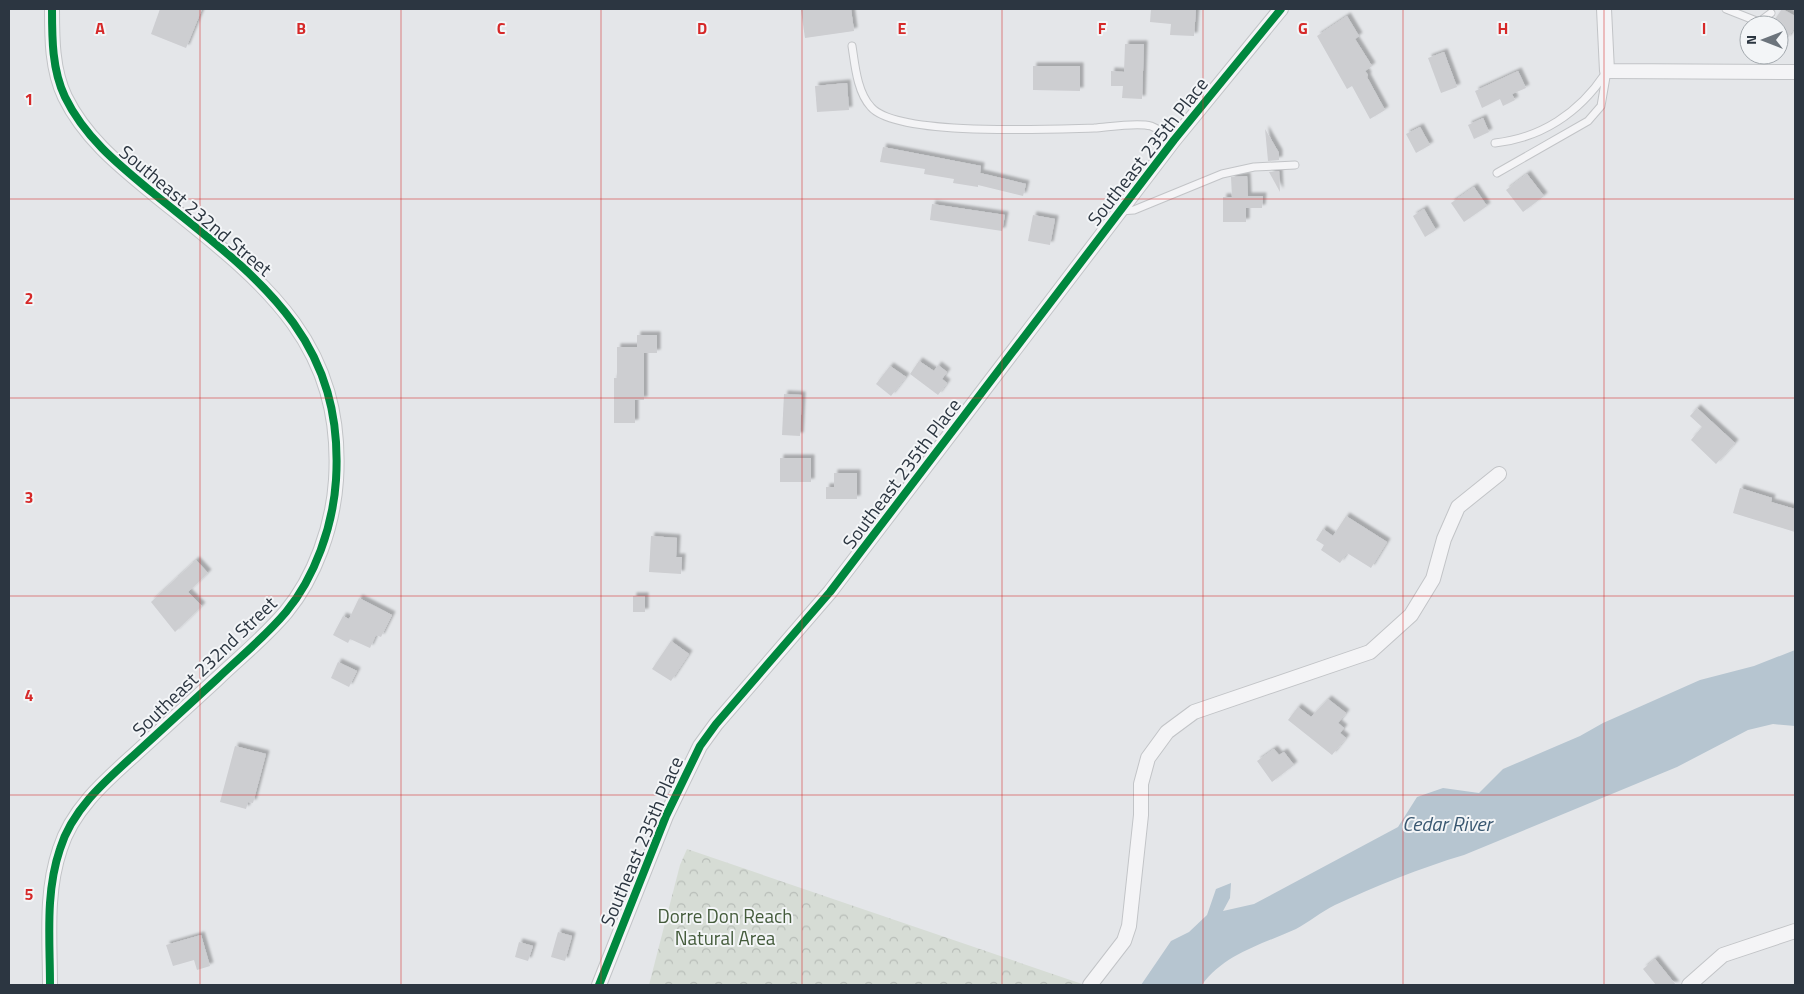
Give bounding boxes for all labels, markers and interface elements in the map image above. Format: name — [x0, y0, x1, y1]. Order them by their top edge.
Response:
north arrow — [1739, 15, 1789, 65]
text: A — [95, 16, 105, 40]
text: B — [296, 16, 306, 40]
text: C — [497, 16, 506, 40]
text: D — [697, 16, 707, 40]
text: E — [898, 16, 907, 40]
text: F — [1098, 16, 1107, 40]
text: G — [1298, 16, 1308, 40]
text: H — [1498, 16, 1508, 40]
text: I — [1702, 16, 1706, 40]
text: N — [1740, 35, 1761, 45]
street label: Southeast 235th Place — [1080, 70, 1214, 232]
text: 1 — [25, 87, 33, 111]
street label: Southeast 232nd Street — [113, 137, 279, 283]
text: 2 — [25, 286, 33, 310]
street label: Southeast 235th Place — [835, 392, 967, 554]
text: 3 — [25, 485, 33, 509]
street label: Southeast 232nd Street — [125, 589, 283, 743]
text: 4 — [25, 683, 34, 707]
street label: Southeast 235th Place — [592, 752, 690, 930]
water label: Cedar River — [1402, 808, 1494, 839]
text: 5 — [25, 882, 34, 906]
park label: Dorre Don Reach Natural Area — [658, 901, 792, 952]

